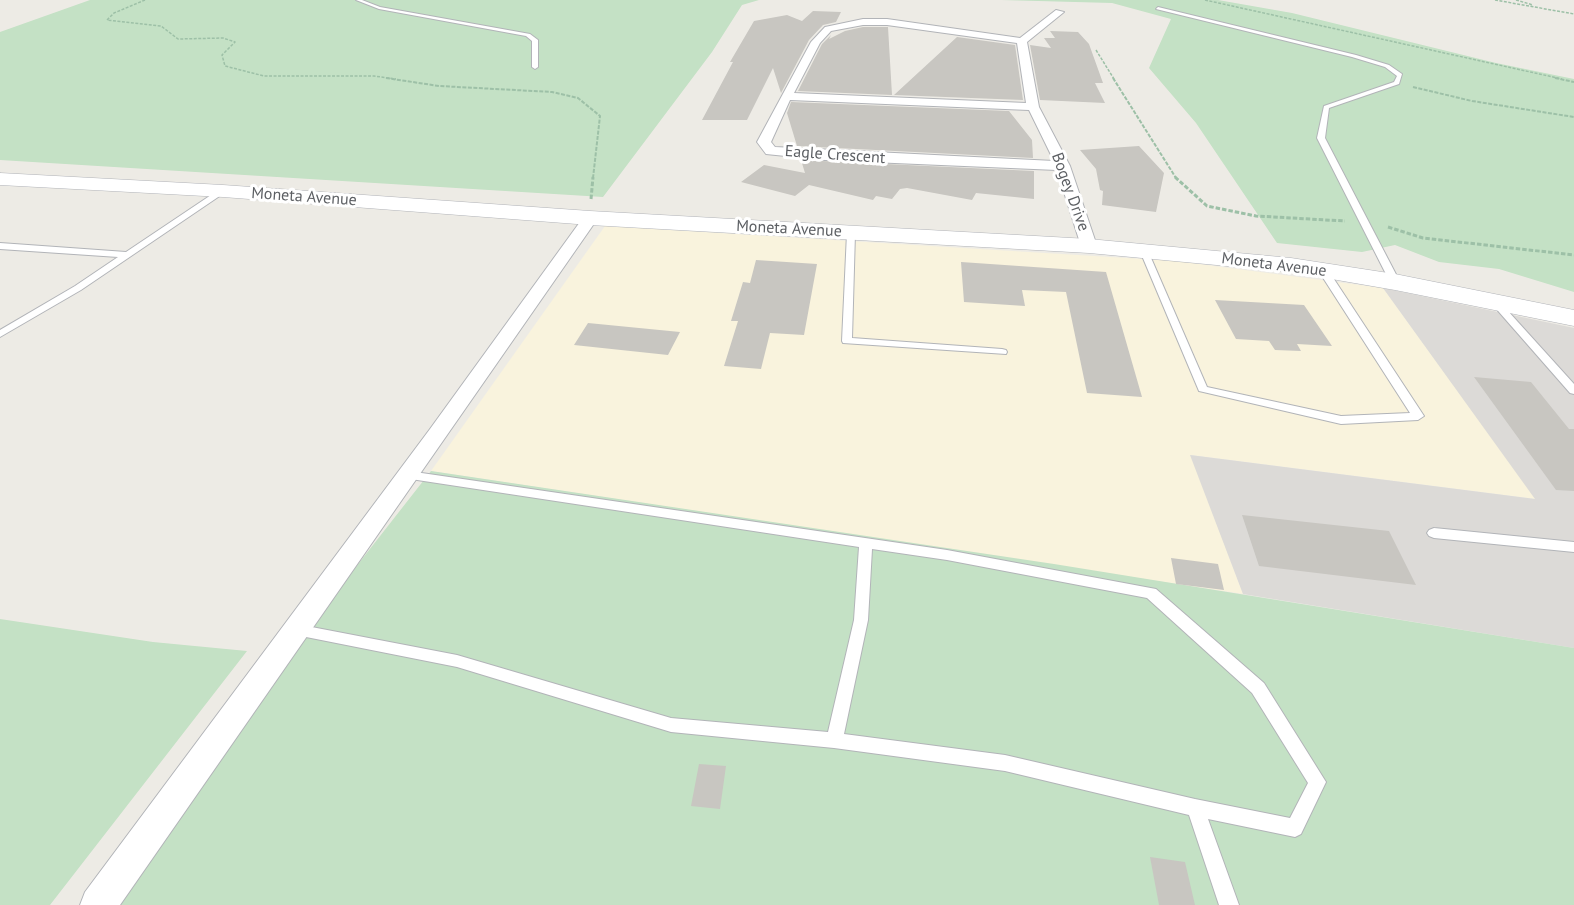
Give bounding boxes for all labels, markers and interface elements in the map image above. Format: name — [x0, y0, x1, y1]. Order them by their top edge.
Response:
street label: Eagle Crescent — [784, 142, 886, 168]
street label: Bogey Drive — [1047, 150, 1093, 234]
street label: Moneta Avenue — [251, 184, 357, 210]
street label: Moneta Avenue — [736, 217, 842, 241]
street label: Moneta Avenue — [1220, 249, 1328, 281]

